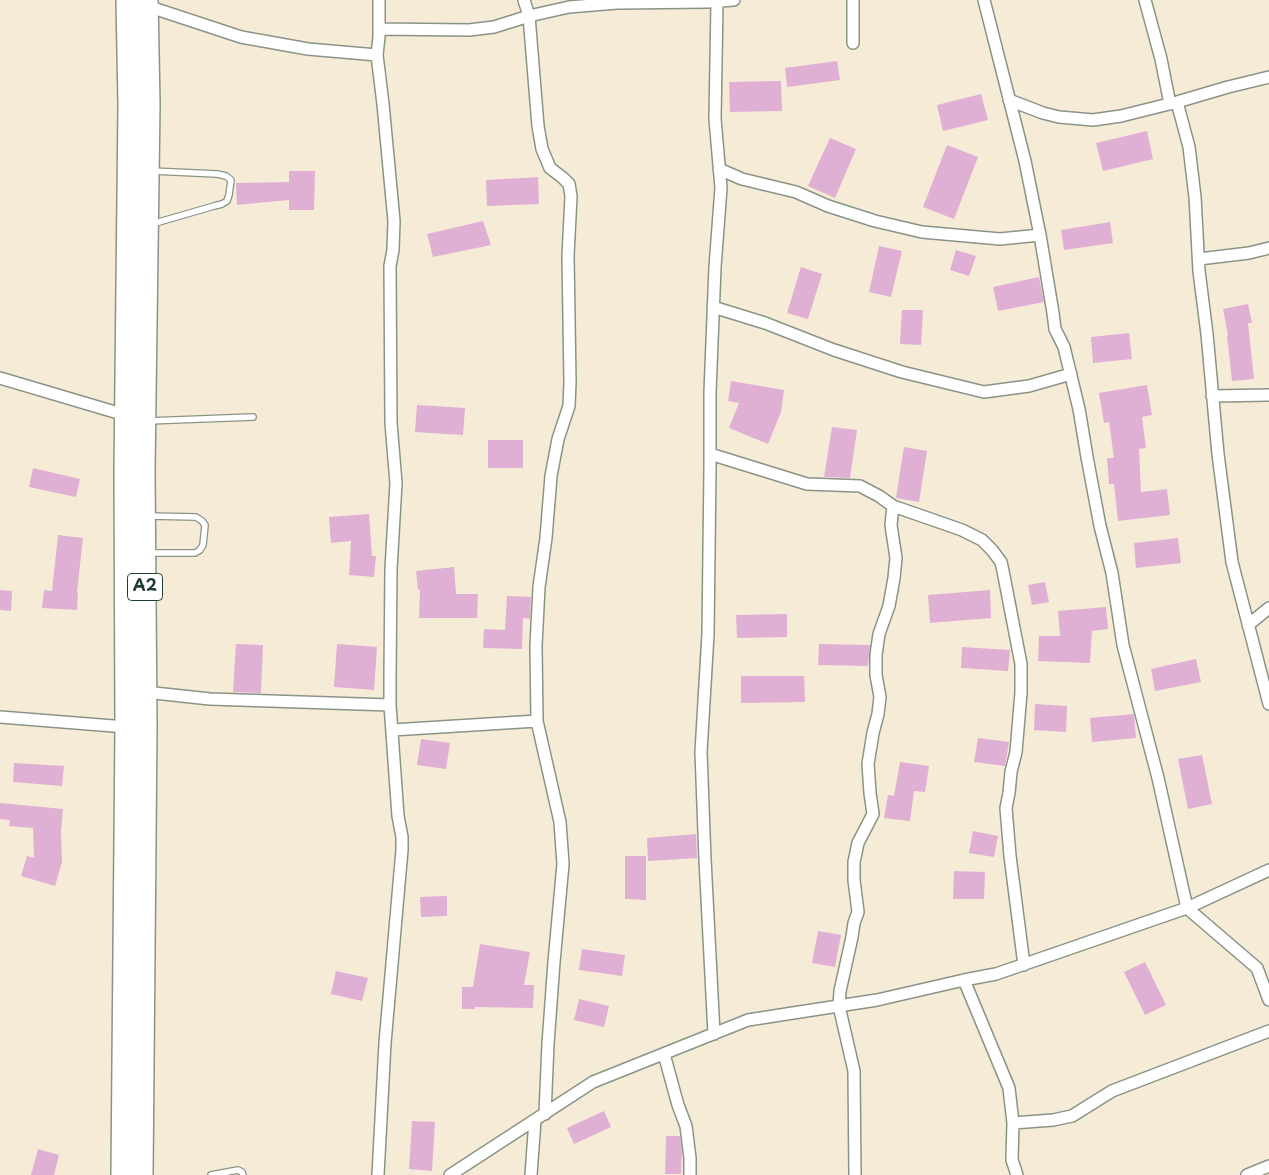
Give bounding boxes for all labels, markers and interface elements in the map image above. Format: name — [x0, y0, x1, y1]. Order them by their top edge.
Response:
road number: A2 — [128, 574, 162, 600]

